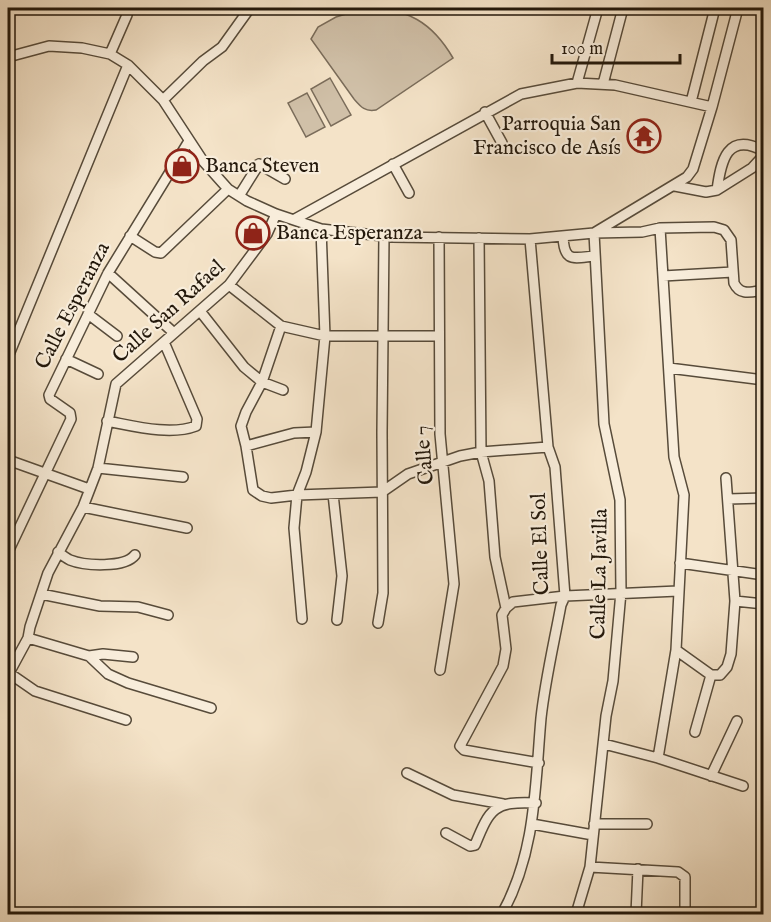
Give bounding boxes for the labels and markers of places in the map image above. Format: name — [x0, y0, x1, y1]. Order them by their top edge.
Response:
place label: Parroquia San Francisco de Asís — [473, 111, 621, 162]
temple icon: Parroquia San Francisco de Asís — [626, 118, 662, 154]
shop icon: Banca Steven — [164, 148, 200, 184]
place label: Banca Steven — [205, 153, 320, 180]
shop icon: Banca Esperanza — [235, 215, 271, 251]
place label: Banca Esperanza — [276, 220, 423, 247]

